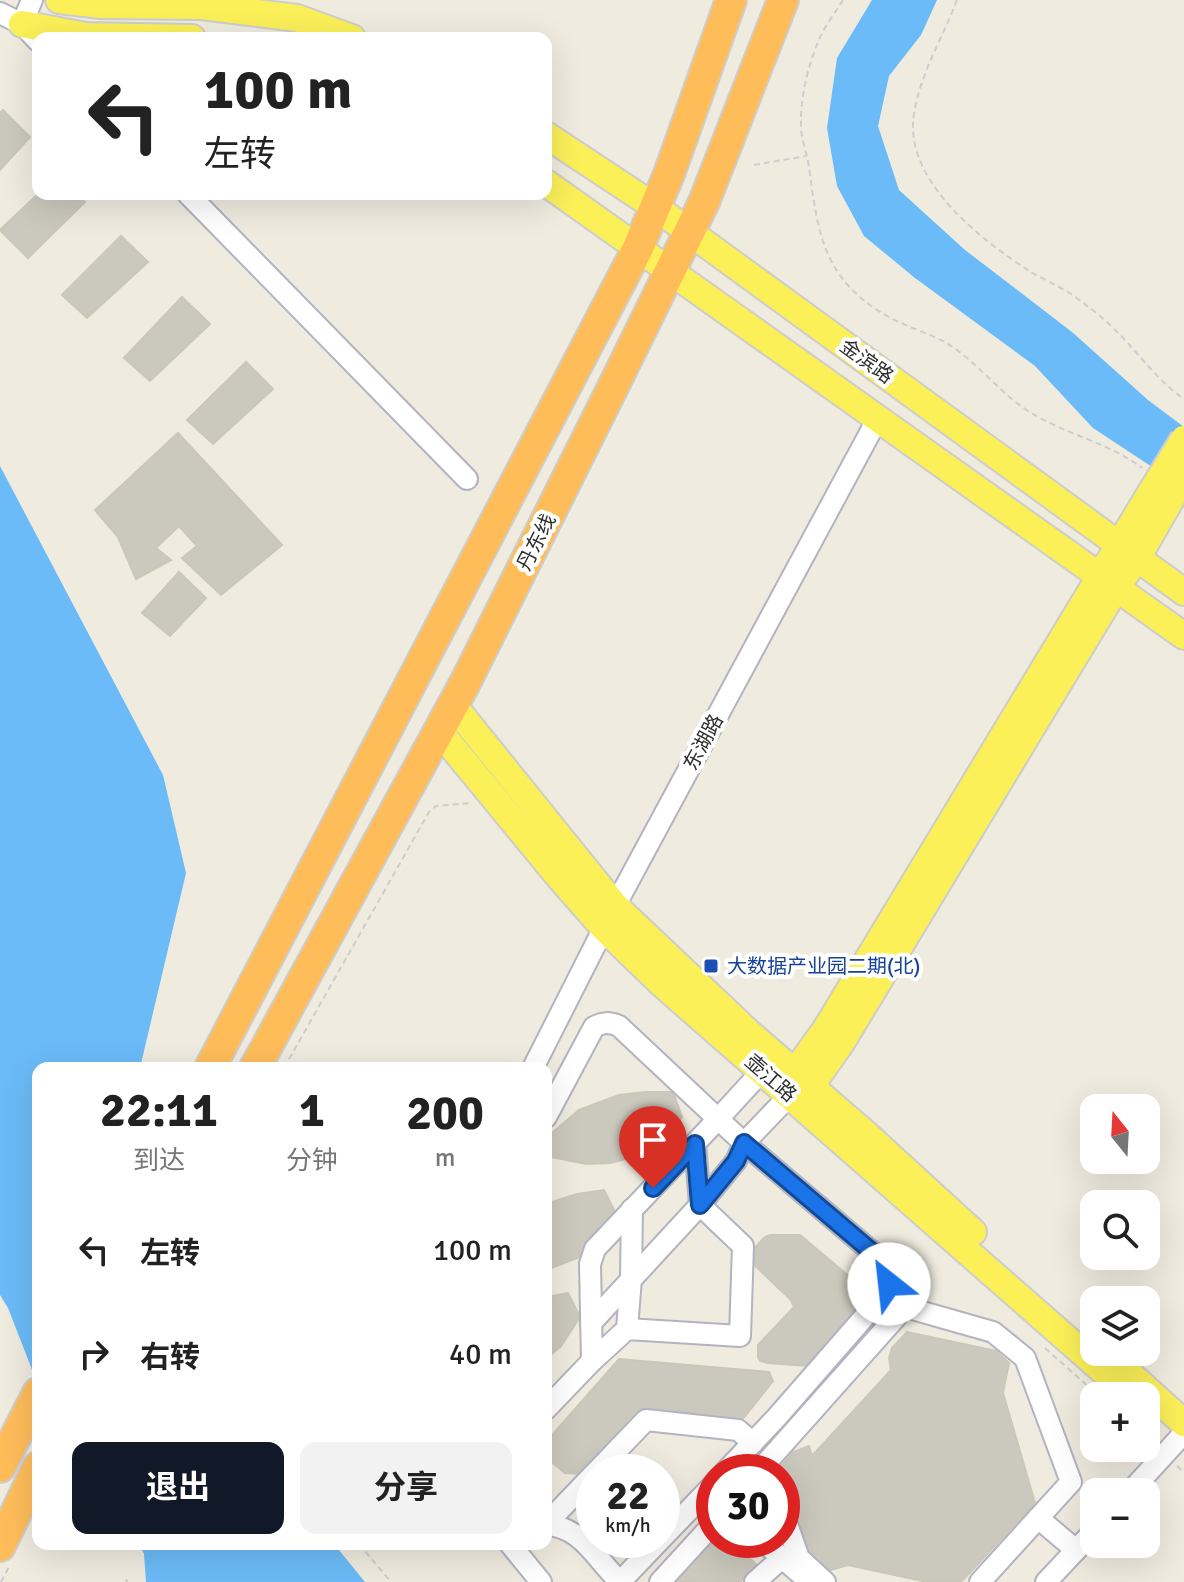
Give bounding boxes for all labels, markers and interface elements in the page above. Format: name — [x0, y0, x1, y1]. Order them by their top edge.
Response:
text: 100 m — [204, 55, 352, 124]
icon: left — [72, 64, 176, 168]
text: 左转 — [204, 132, 276, 177]
street label: 金滨路 — [835, 334, 898, 389]
street label: 丹东线 — [512, 510, 561, 575]
street label: 东湖路 — [678, 710, 729, 775]
place label: 大数据产业园二期(北) — [727, 954, 920, 979]
marker: 大数据产业园二期(北) — [702, 957, 720, 975]
street label: 壶江路 — [740, 1049, 802, 1107]
text: 22:11 — [100, 1081, 218, 1140]
text: 1 — [299, 1081, 325, 1140]
text: 200 — [406, 1084, 484, 1143]
north arrow — [1080, 1094, 1160, 1174]
map controls — [1080, 1094, 1160, 1558]
pin — [619, 1106, 687, 1188]
icon: arrive — [631, 1118, 675, 1162]
text: m — [435, 1142, 455, 1174]
text: 到达 — [133, 1145, 185, 1177]
text: 分钟 — [286, 1145, 338, 1177]
button: search — [1080, 1190, 1160, 1270]
icon: left — [72, 1228, 116, 1272]
text: 100 m — [433, 1232, 512, 1269]
text: 左转 — [140, 1235, 200, 1272]
position arrow — [847, 1242, 931, 1326]
button: layers — [1080, 1286, 1160, 1366]
icon: right — [72, 1332, 116, 1376]
text: 40 m — [449, 1336, 512, 1373]
text: 右转 — [140, 1339, 200, 1376]
button: + — [1080, 1382, 1160, 1462]
button: 退出 — [72, 1442, 284, 1534]
button: 分享 — [300, 1442, 512, 1534]
speed limit sign: 30 — [696, 1454, 800, 1558]
text: 22 — [606, 1471, 650, 1521]
button: − — [1080, 1478, 1160, 1558]
text: km/h — [605, 1513, 651, 1538]

